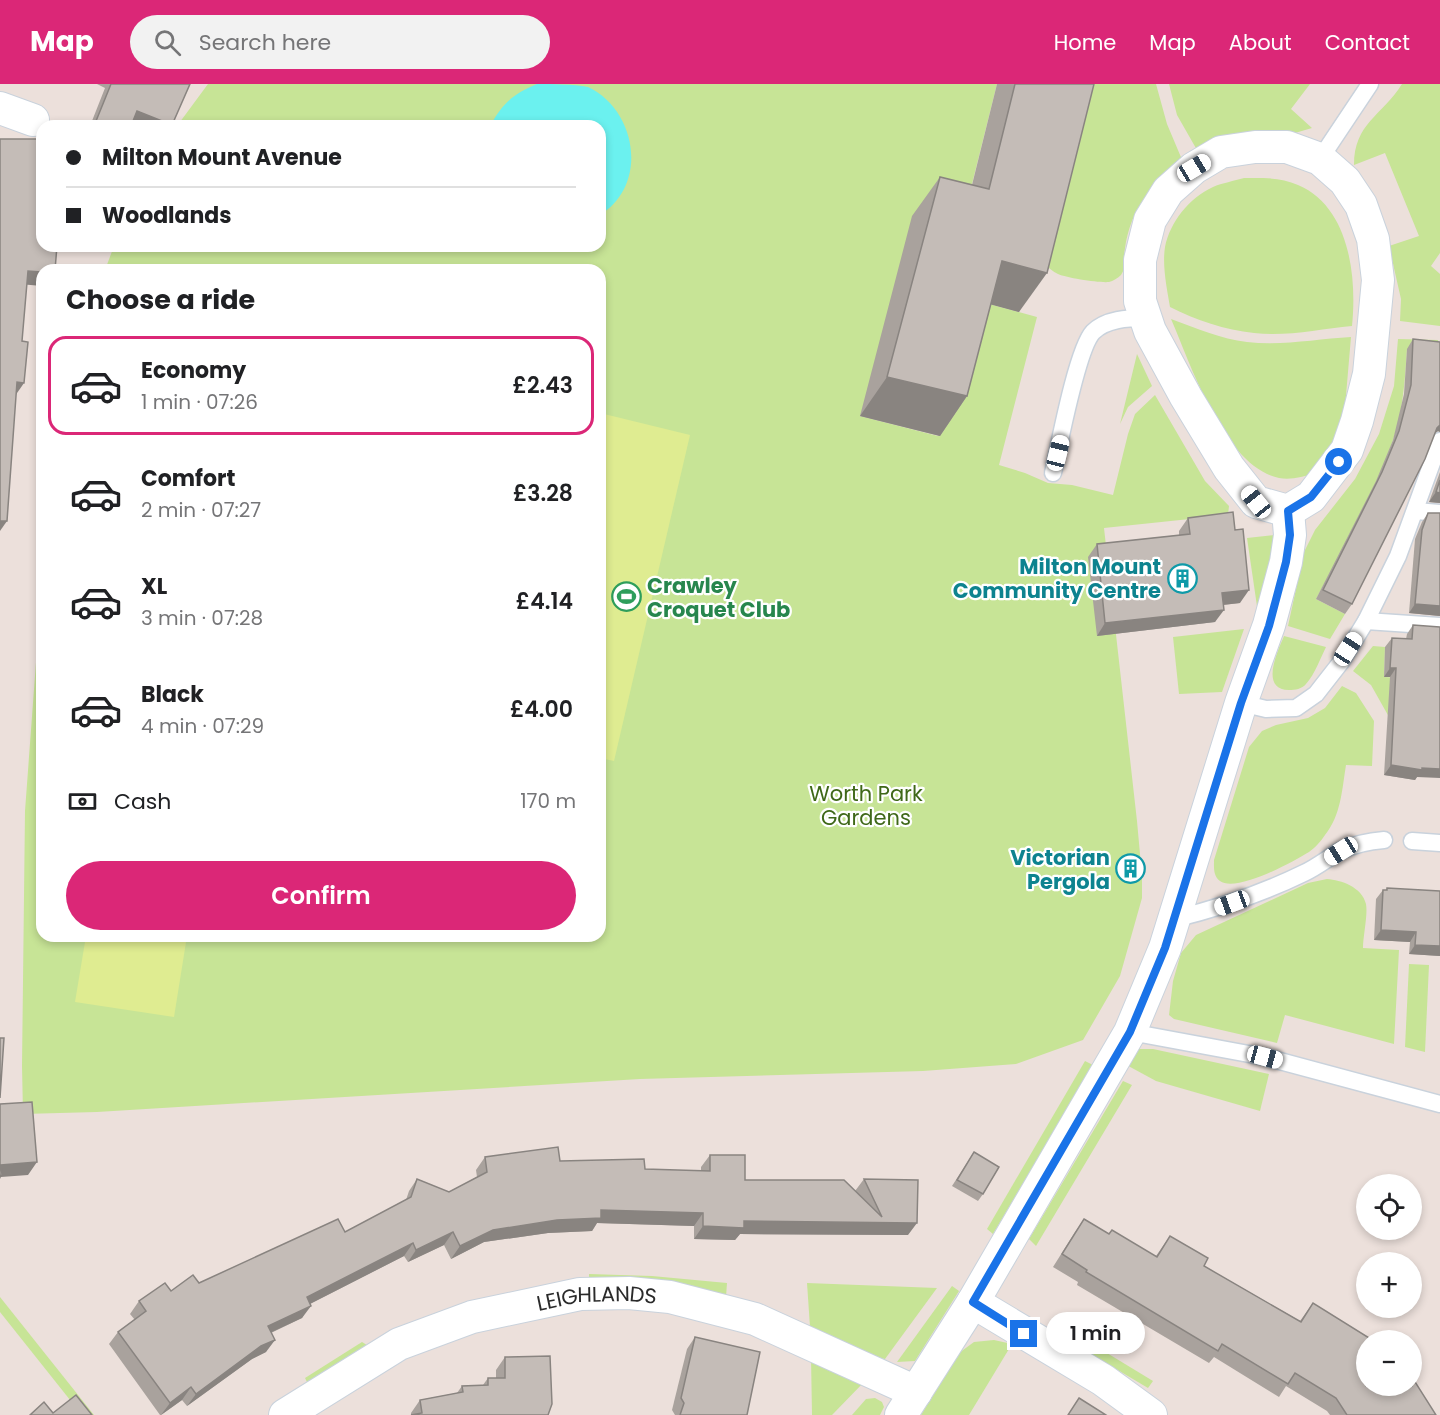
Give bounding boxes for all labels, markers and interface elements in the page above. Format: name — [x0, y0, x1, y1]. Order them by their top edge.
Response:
search box — [130, 15, 550, 69]
text: Map — [30, 22, 94, 61]
icon: search — [151, 26, 184, 59]
text: Search here — [199, 27, 331, 58]
text: Home — [1054, 28, 1116, 57]
text: Map — [1149, 28, 1196, 57]
text: About — [1229, 28, 1292, 57]
text: Contact — [1325, 28, 1410, 57]
text: Milton Mount Avenue — [102, 142, 342, 173]
car — [1174, 151, 1214, 185]
text: Woodlands — [102, 200, 232, 231]
text: Choose a ride — [66, 281, 255, 318]
text: Economy — [141, 355, 246, 386]
icon: car — [69, 359, 123, 413]
text: £2.43 — [513, 370, 573, 401]
text: 1 min · 07:26 — [141, 388, 258, 416]
car — [1045, 433, 1071, 473]
route start — [1325, 448, 1352, 475]
text: Comfort — [141, 463, 235, 494]
icon: car — [69, 467, 123, 521]
text: £3.28 — [513, 478, 573, 509]
car — [1238, 482, 1274, 522]
text: 2 min · 07:27 — [141, 496, 261, 524]
place label: Milton Mount Community Centre — [953, 552, 1161, 605]
building icon: Milton Mount Community Centre — [1166, 562, 1198, 594]
text: XL — [141, 571, 167, 602]
place label: Crawley Croquet Club — [647, 571, 790, 624]
icon: car — [69, 575, 123, 629]
sports icon: Crawley Croquet Club — [610, 581, 642, 613]
text: £4.14 — [516, 586, 573, 617]
text: 3 min · 07:28 — [141, 604, 263, 632]
car — [1331, 629, 1365, 669]
text: Black — [141, 679, 204, 710]
icon: car — [69, 683, 123, 737]
text: £4.00 — [510, 694, 573, 725]
text: 4 min · 07:29 — [141, 712, 264, 740]
park label: Worth Park Gardens — [809, 779, 923, 832]
icon: cash — [66, 785, 99, 818]
text: Cash — [114, 786, 171, 817]
text: 170 m — [520, 787, 576, 815]
car — [1321, 834, 1361, 868]
place label: Victorian Pergola — [1010, 843, 1110, 896]
building icon: Victorian Pergola — [1115, 853, 1147, 885]
button: Confirm — [66, 861, 576, 930]
car — [1212, 888, 1252, 918]
car — [1245, 1044, 1285, 1070]
map controls — [1356, 1174, 1422, 1396]
button: locate — [1356, 1174, 1422, 1240]
button: + — [1356, 1252, 1422, 1318]
street label: LEIGHLANDS — [534, 1278, 658, 1317]
callout: 1 min — [1045, 1313, 1144, 1355]
text: 1 min — [1070, 1319, 1121, 1347]
route end — [1010, 1320, 1037, 1347]
button: − — [1356, 1330, 1422, 1396]

